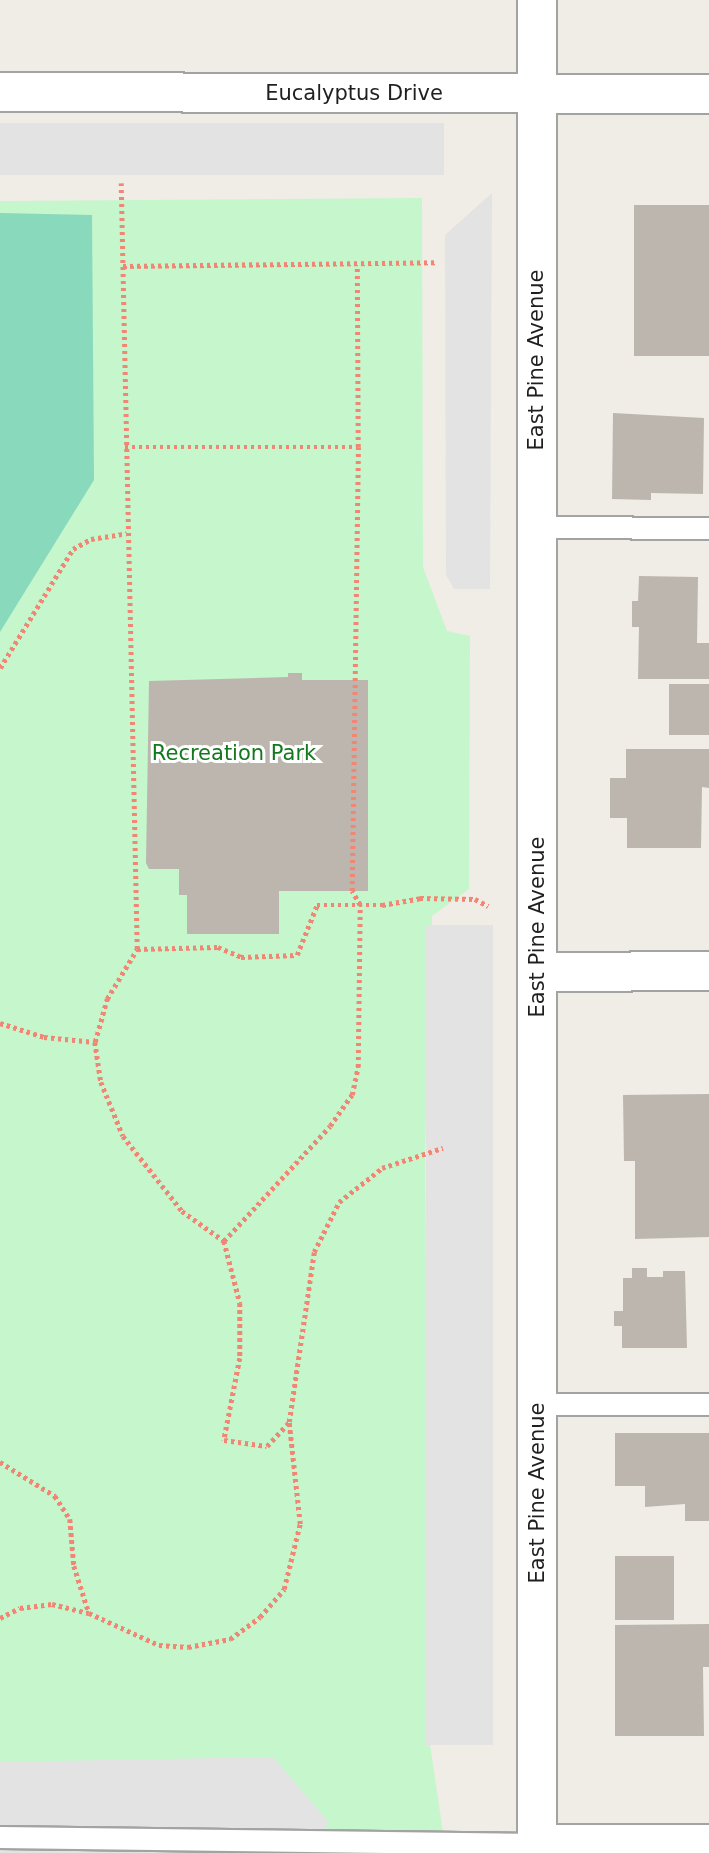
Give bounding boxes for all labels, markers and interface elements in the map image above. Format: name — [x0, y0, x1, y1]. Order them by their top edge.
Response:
street label: Eucalyptus Drive — [265, 80, 443, 106]
street label: East Pine Avenue — [523, 270, 549, 450]
park label: Recreation Park — [152, 740, 316, 766]
street label: East Pine Avenue — [524, 837, 550, 1017]
street label: East Pine Avenue — [524, 1403, 550, 1583]

